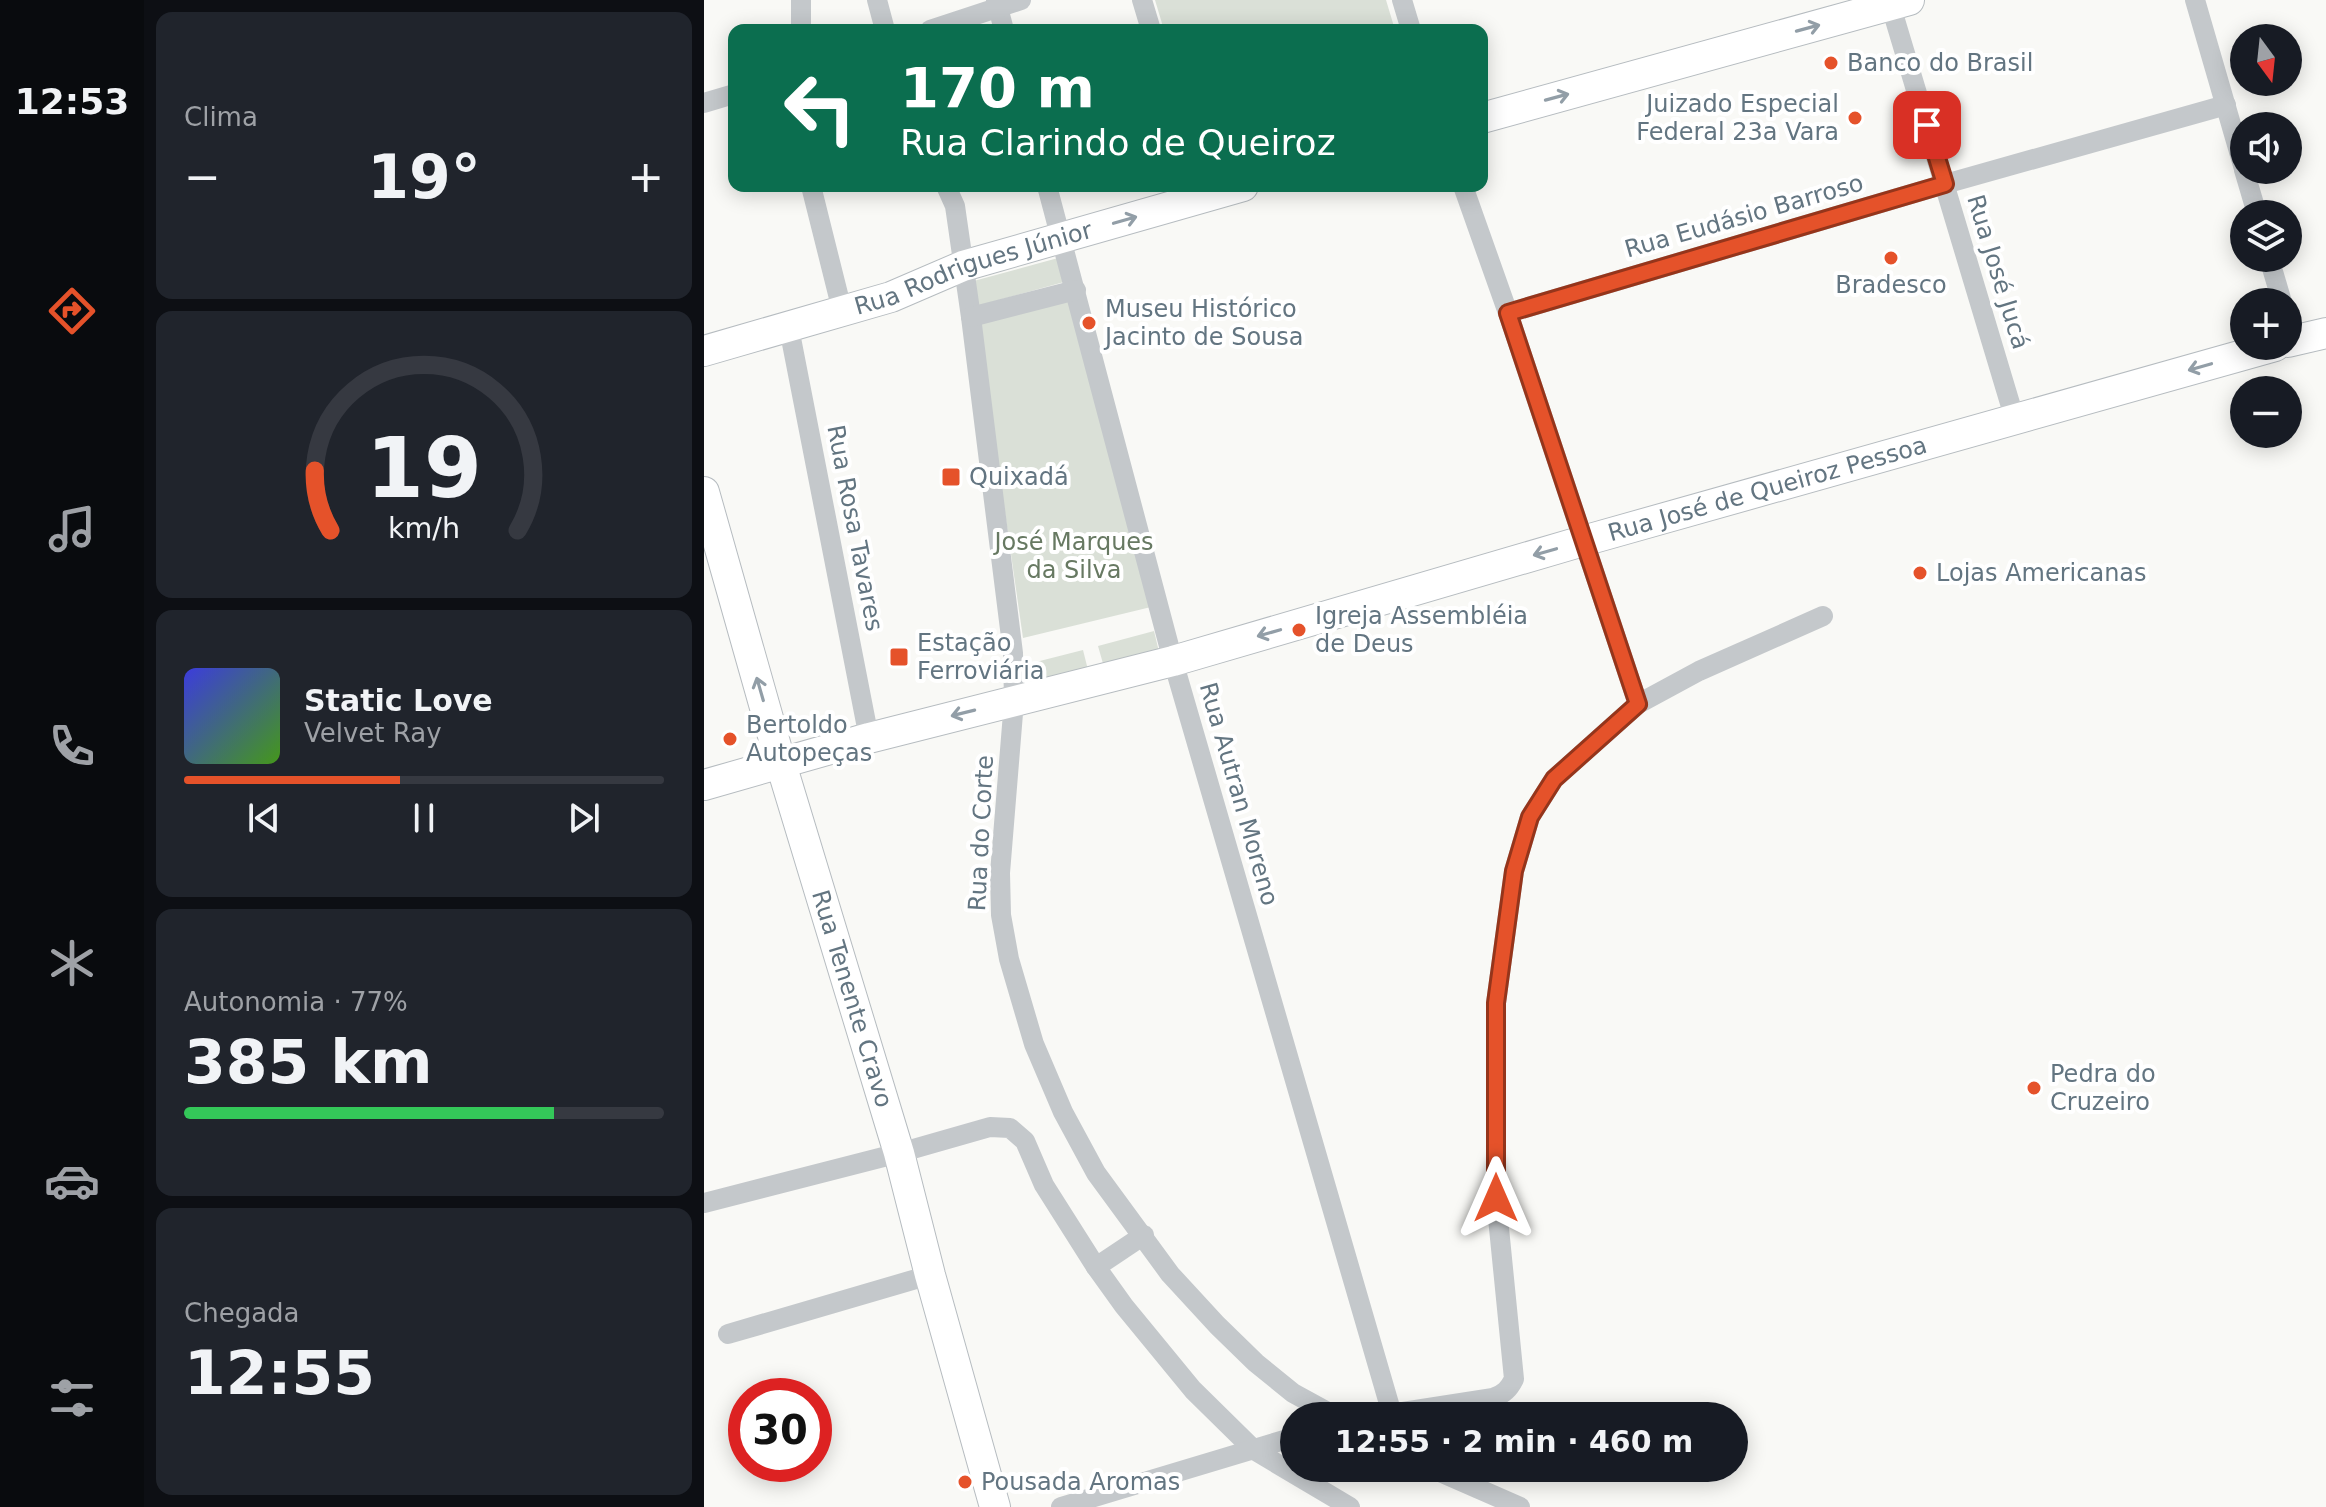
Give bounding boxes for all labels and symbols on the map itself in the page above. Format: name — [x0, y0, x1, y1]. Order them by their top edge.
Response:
one-way arrow — [1794, 20, 1820, 35]
north arrow — [2230, 24, 2302, 96]
place label: Banco do Brasil — [1847, 49, 2033, 77]
marker: Banco do Brasil — [1822, 54, 1840, 72]
one-way arrow — [1544, 89, 1570, 104]
place label: Juizado Especial Federal 23a Vara — [1636, 90, 1839, 146]
pin — [1893, 91, 1961, 159]
marker: Juizado Especial Federal 23a Vara — [1846, 109, 1864, 127]
street label: Rua Eudásio Barroso — [1622, 169, 1866, 263]
street label: Rua José Jucá — [1961, 191, 2035, 353]
one-way arrow — [1112, 211, 1138, 226]
street label: Rua Rodrigues Júnior — [851, 216, 1095, 321]
marker: Bradesco — [1882, 249, 1900, 267]
place label: Bradesco — [1835, 271, 1947, 299]
place label: Museu Histórico Jacinto de Sousa — [1103, 295, 1304, 351]
marker: Museu Histórico Jacinto de Sousa — [1080, 314, 1098, 332]
one-way arrow — [2187, 361, 2213, 376]
street label: Rua Rosa Tavares — [821, 423, 889, 633]
street label: Rua José de Queiroz Pessoa — [1605, 431, 1930, 547]
place label: Quixadá — [969, 463, 1069, 491]
marker: Quixadá — [940, 466, 962, 488]
park label: José Marques da Silva — [992, 528, 1154, 584]
one-way arrow — [1533, 545, 1559, 560]
place label: Lojas Americanas — [1936, 559, 2147, 587]
marker: Lojas Americanas — [1911, 564, 1929, 582]
place label: Igreja Assembléia de Deus — [1315, 602, 1528, 658]
marker: Igreja Assembléia de Deus — [1290, 621, 1308, 639]
one-way arrow — [1256, 626, 1282, 641]
place label: Estação Ferroviária — [917, 629, 1045, 685]
marker: Estação Ferroviária — [888, 646, 910, 668]
one-way arrow — [752, 677, 767, 703]
street label: Rua Autran Moreno — [1194, 679, 1284, 909]
one-way arrow — [951, 707, 977, 722]
place label: Bertoldo Autopeças — [746, 711, 872, 767]
marker: Bertoldo Autopeças — [721, 730, 739, 748]
street label: Rua do Corte — [963, 754, 999, 912]
street label: Rua Tenente Cravo — [806, 887, 898, 1111]
place label: Pedra do Cruzeiro — [2050, 1060, 2156, 1116]
marker: Pedra do Cruzeiro — [2025, 1079, 2043, 1097]
position arrow — [1454, 1156, 1538, 1240]
speed limit sign: 30 — [728, 1378, 832, 1482]
place label: Pousada Aromas — [981, 1468, 1180, 1496]
marker: Pousada Aromas — [956, 1473, 974, 1491]

